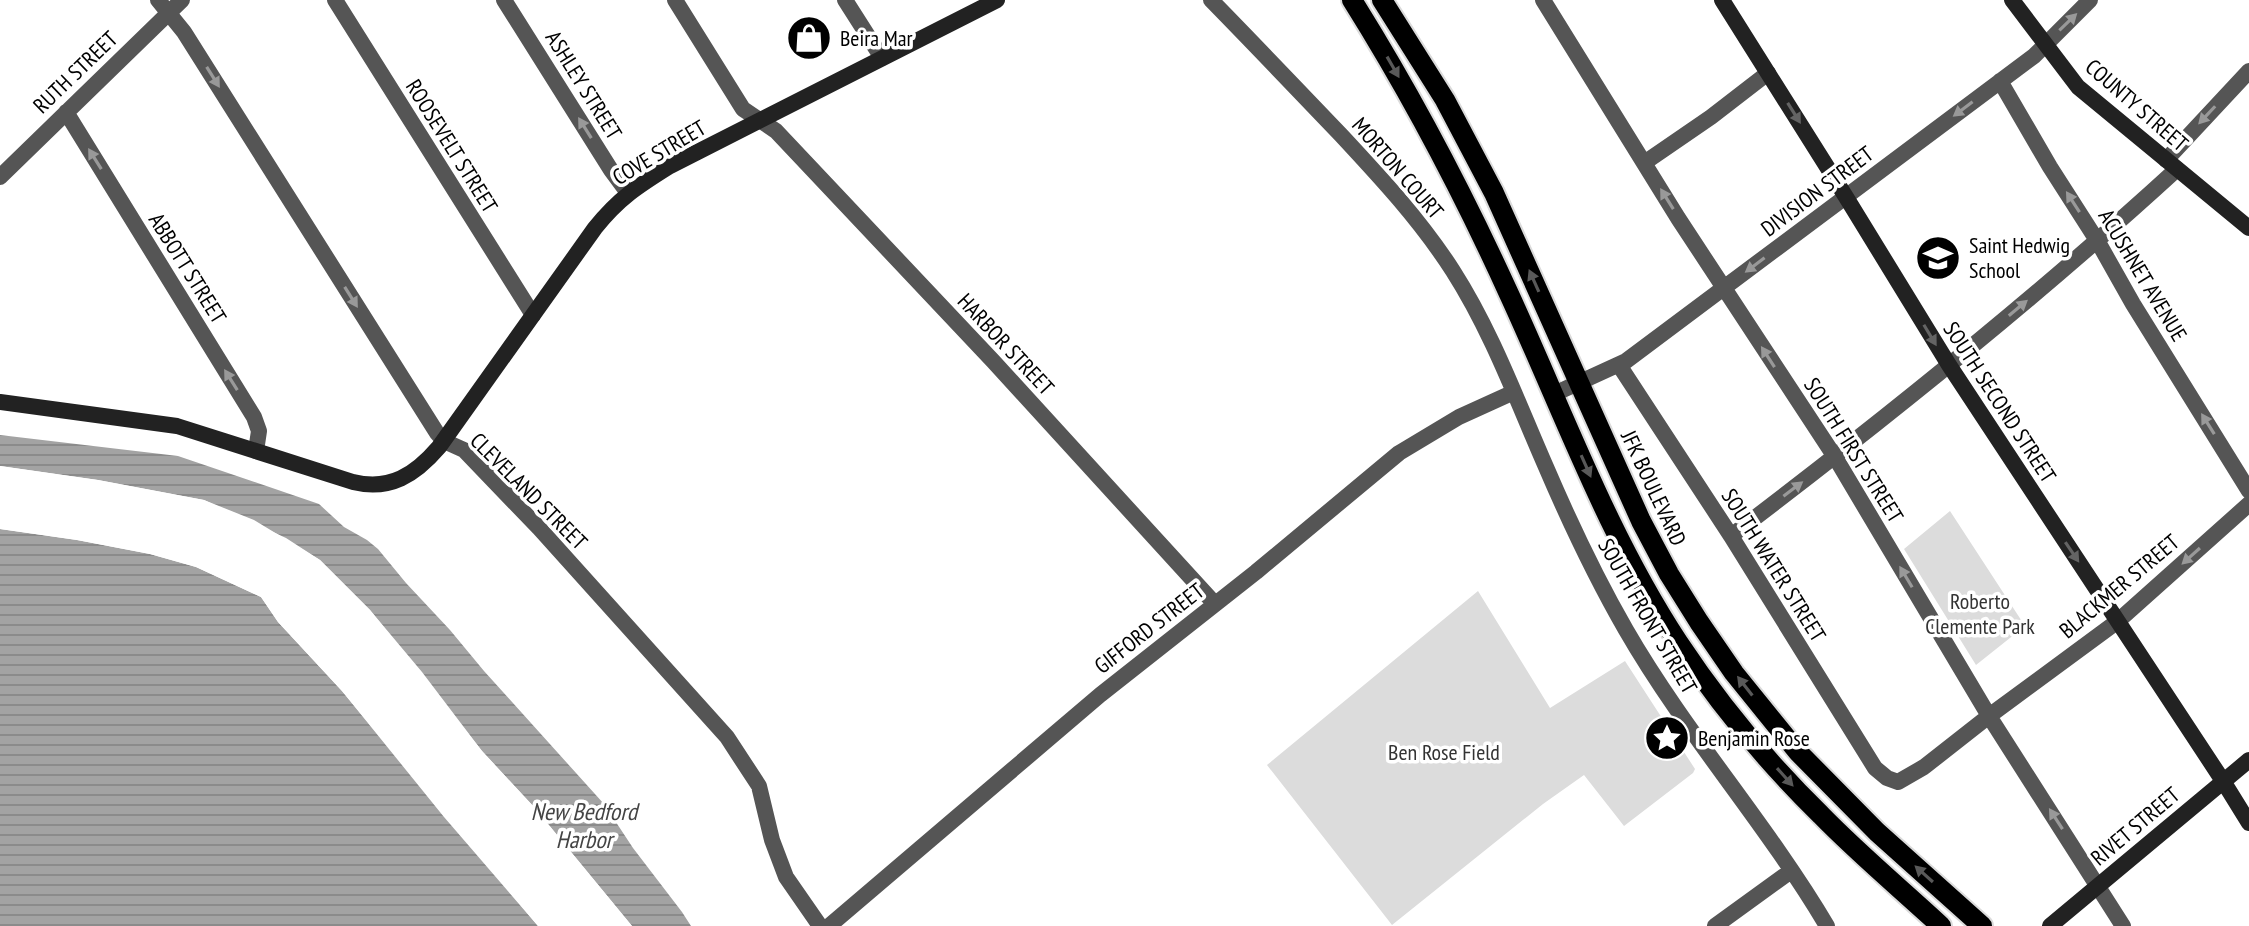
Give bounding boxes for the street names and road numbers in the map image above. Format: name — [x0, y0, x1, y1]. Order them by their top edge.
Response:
street label: RUTH STREET — [27, 25, 123, 119]
street label: ASHLEY STREET — [540, 25, 629, 145]
street label: COUNTY STREET — [2080, 53, 2194, 157]
street label: ROOSEVELT STREET — [400, 74, 504, 218]
street label: MORTON COURT — [1346, 111, 1450, 225]
street label: COVE STREET — [607, 113, 711, 191]
street label: DIVISION STREET — [1755, 140, 1879, 242]
street label: ACUSHNET AVENUE — [2093, 204, 2193, 346]
street label: ABBOTT STREET — [143, 208, 233, 329]
street label: HARBOR STREET — [952, 287, 1060, 401]
street label: SOUTH SECOND STREET — [1938, 316, 2063, 488]
street label: SOUTH FIRST STREET — [1798, 372, 1910, 528]
street label: JFK BOULEVARD — [1615, 425, 1693, 550]
street label: CLEVELAND STREET — [464, 426, 594, 556]
street label: SOUTH WATER STREET — [1716, 483, 1832, 647]
street label: BLACKMER STREET — [2053, 528, 2185, 644]
street label: SOUTH FRONT STREET — [1592, 533, 1704, 699]
street label: GIFFORD STREET — [1089, 576, 1210, 680]
street label: RIVET STREET — [2085, 781, 2185, 871]

